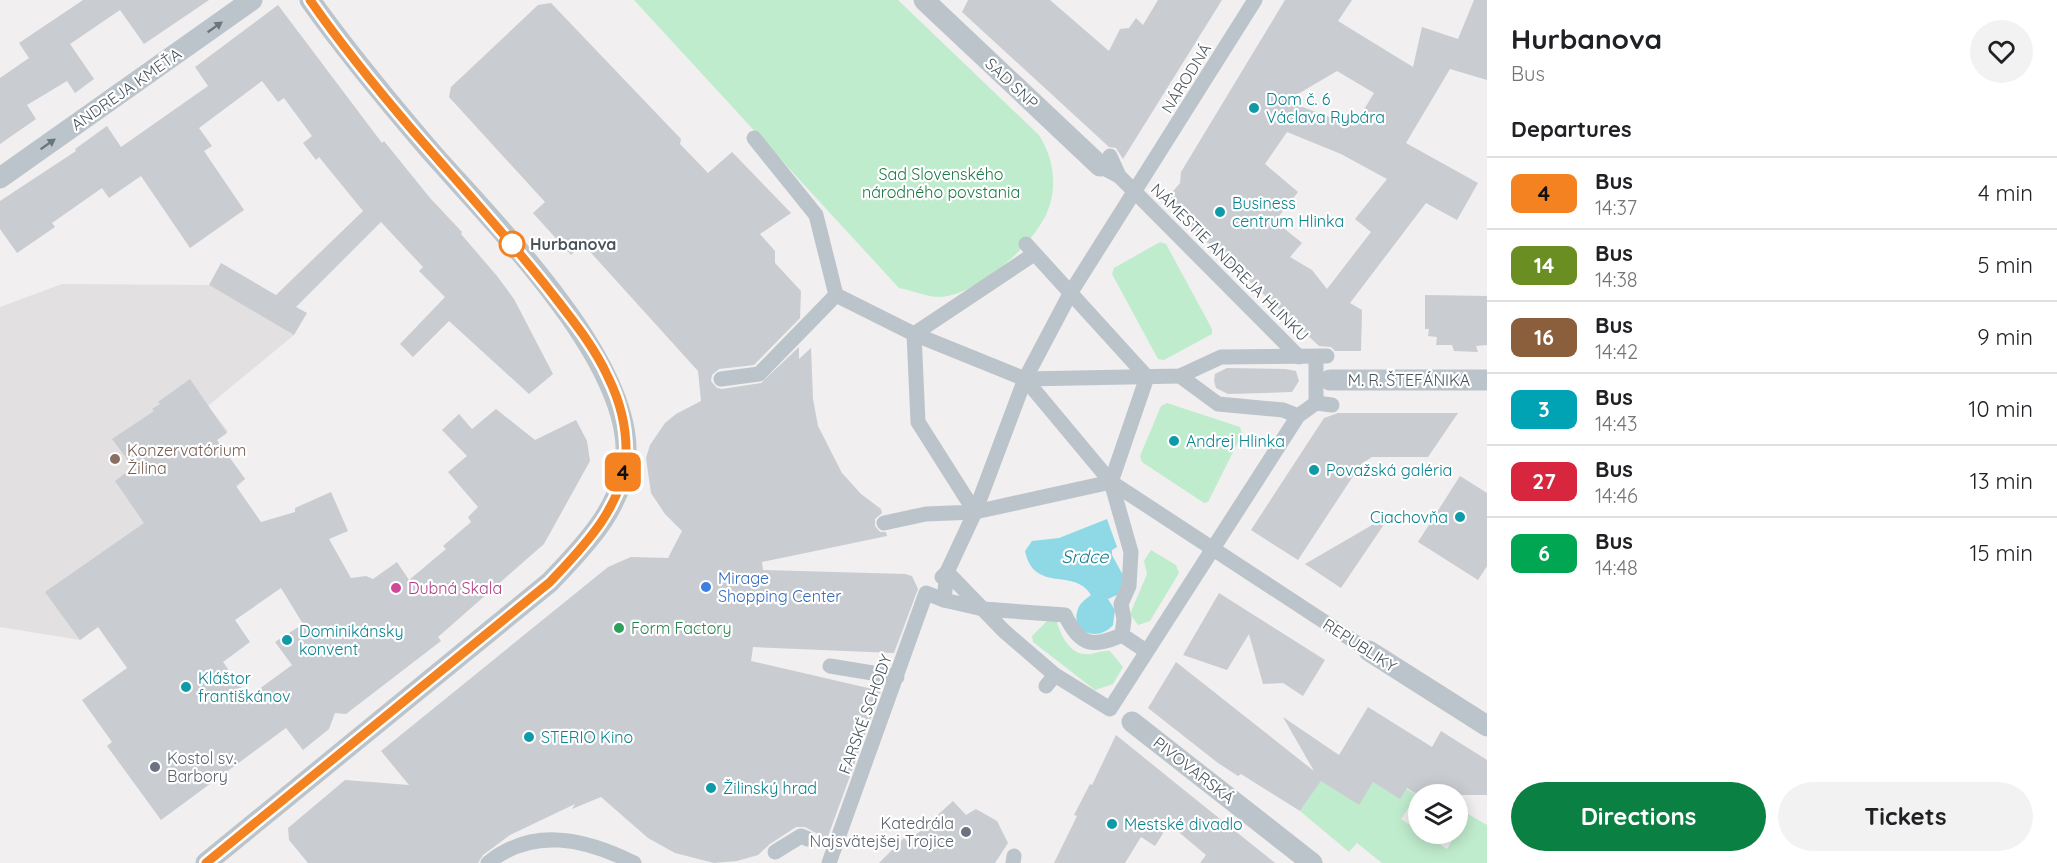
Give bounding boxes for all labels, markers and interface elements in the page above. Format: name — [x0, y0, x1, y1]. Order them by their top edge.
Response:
button: heart — [1970, 20, 2033, 83]
one-way arrow — [207, 21, 223, 33]
text: Hurbanova — [1511, 21, 1662, 56]
street label: NÁRODNÁ — [1157, 39, 1215, 117]
street label: ANDREJA KMEŤA — [67, 44, 185, 134]
street label: SAD SNP — [981, 53, 1043, 113]
text: Bus — [1511, 61, 1545, 86]
place label: Dom č. 6 Václava Rybára — [1266, 89, 1385, 127]
marker: Dom č. 6 Václava Rybára — [1247, 101, 1261, 115]
text: Departures — [1511, 115, 1632, 143]
one-way arrow — [40, 139, 56, 150]
park label: Sad Slovenského národného povstania — [862, 164, 1020, 202]
text: Bus — [1595, 167, 1633, 195]
street label: NÁMESTIE ANDREJA HLINKU — [1147, 179, 1313, 345]
text: 4 min — [1978, 179, 2033, 207]
text: 4 — [1538, 180, 1550, 206]
place label: Business centrum Hlinka — [1232, 193, 1344, 231]
text: 14:37 — [1595, 195, 1637, 220]
marker: Business centrum Hlinka — [1213, 205, 1227, 219]
marker: Hurbanova — [499, 231, 525, 257]
place label: Hurbanova — [530, 234, 616, 254]
text: Bus — [1595, 239, 1633, 267]
text: 5 min — [1978, 251, 2033, 279]
text: 14 — [1534, 252, 1554, 278]
text: 14:38 — [1595, 267, 1638, 292]
text: Bus — [1595, 311, 1633, 339]
text: 9 min — [1977, 323, 2033, 351]
text: 16 — [1534, 324, 1554, 350]
text: 14:42 — [1595, 339, 1638, 364]
street label: M. R. ŠTEFÁNIKA — [1348, 370, 1470, 390]
text: Bus — [1595, 383, 1633, 411]
text: 10 min — [1968, 395, 2033, 423]
text: 3 — [1538, 396, 1550, 422]
text: 14:43 — [1595, 411, 1637, 436]
place label: Andrej Hlinka — [1186, 431, 1285, 451]
marker: Andrej Hlinka — [1167, 434, 1181, 448]
place label: Konzervatórium Žilina — [127, 440, 246, 478]
marker: Konzervatórium Žilina — [108, 452, 122, 466]
line badge: 4 — [604, 452, 642, 492]
text: Bus — [1595, 455, 1633, 483]
text: 4 — [617, 459, 629, 485]
place label: Považská galéria — [1326, 460, 1452, 480]
marker: Považská galéria — [1307, 463, 1321, 477]
text: 13 min — [1970, 467, 2033, 495]
text: 27 — [1532, 468, 1556, 494]
text: 14:46 — [1595, 483, 1638, 508]
place label: Ciachovňa — [1370, 507, 1448, 527]
marker: Ciachovňa — [1453, 510, 1467, 524]
text: Bus — [1595, 527, 1633, 555]
text: 15 min — [1969, 539, 2033, 567]
text: 6 — [1538, 540, 1550, 566]
water label: Srdce — [1061, 545, 1109, 568]
text: 14:48 — [1595, 555, 1638, 580]
place label: Mirage Shopping Center — [718, 568, 841, 606]
place label: Dubná Skala — [408, 578, 502, 598]
marker: Mirage Shopping Center — [699, 580, 713, 594]
marker: Dubná Skala — [389, 581, 403, 595]
street label: REPUBLIKY — [1319, 614, 1401, 676]
place label: Form Factory — [631, 618, 732, 638]
place label: Dominikánsky konvent — [299, 621, 404, 659]
marker: Form Factory — [612, 621, 626, 635]
marker: Dominikánsky konvent — [280, 633, 294, 647]
street label: FARSKÉ SCHODY — [834, 651, 896, 777]
place label: Kláštor františkánov — [198, 668, 291, 706]
marker: Kláštor františkánov — [179, 680, 193, 694]
place label: STERIO Kino — [541, 727, 633, 747]
marker: STERIO Kino — [522, 730, 536, 744]
street label: PIVOVARSKÁ — [1149, 732, 1239, 808]
place label: Kostol sv. Barbory — [167, 748, 237, 786]
marker: Kostol sv. Barbory — [148, 760, 162, 774]
place label: Žilinský hrad — [723, 778, 817, 798]
marker: Žilinský hrad — [704, 781, 718, 795]
button: Directions — [1511, 782, 1766, 851]
button: Tickets — [1778, 782, 2033, 851]
map controls — [1408, 784, 1468, 844]
button: layers — [1408, 784, 1468, 844]
place label: Katedrála Najsvätejšej Trojice — [810, 813, 954, 851]
place label: Mestské divadlo — [1124, 814, 1243, 834]
marker: Mestské divadlo — [1105, 817, 1119, 831]
marker: Katedrála Najsvätejšej Trojice — [959, 825, 973, 839]

